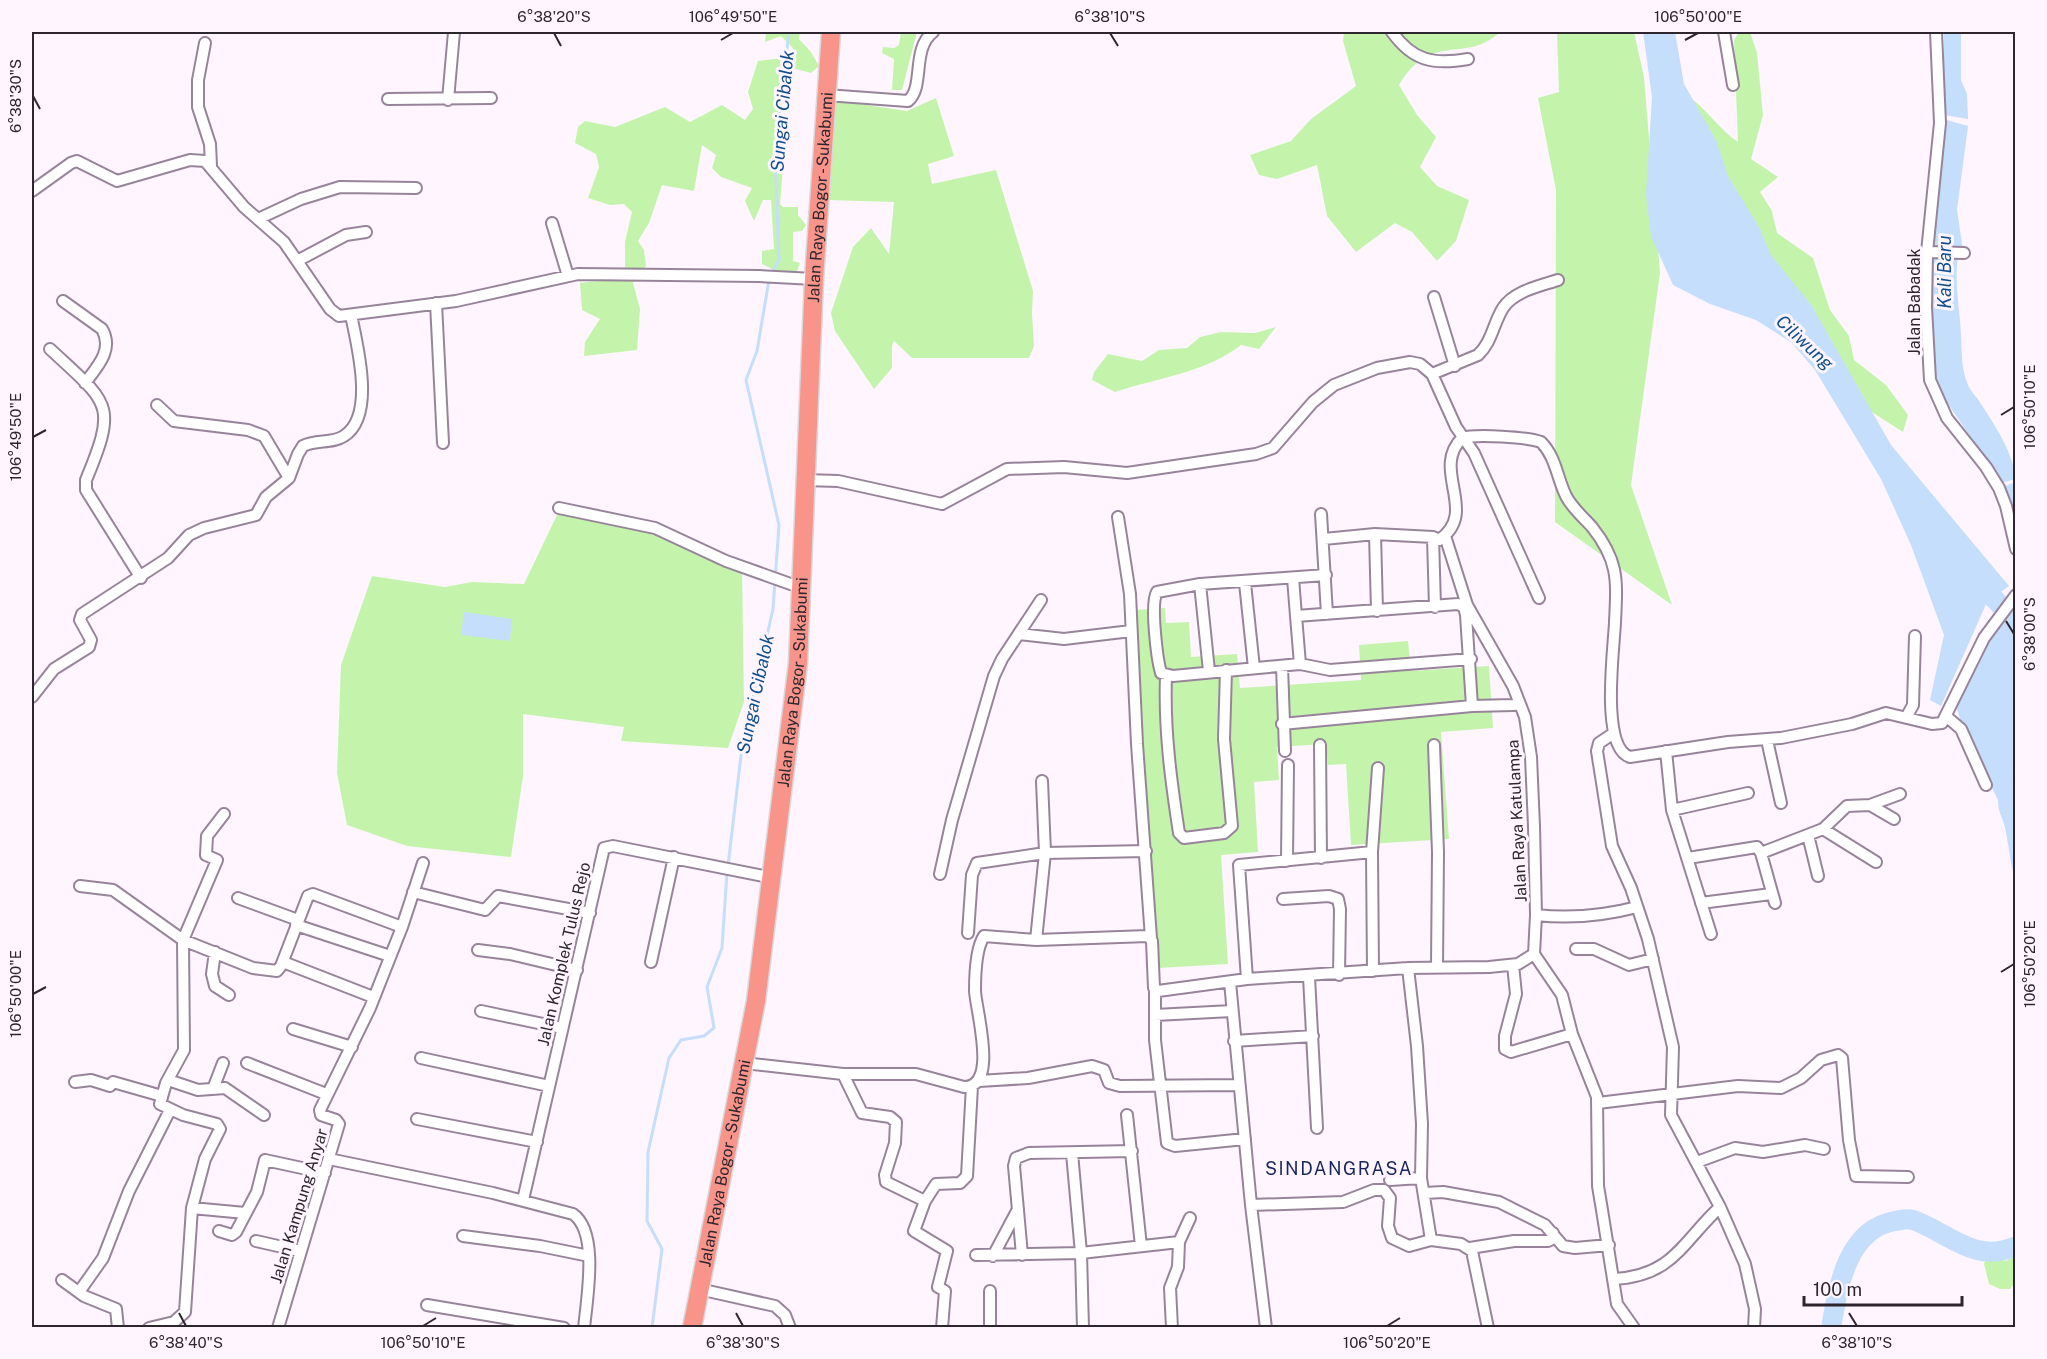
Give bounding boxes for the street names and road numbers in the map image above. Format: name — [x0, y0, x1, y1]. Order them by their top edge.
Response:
street label: Jalan Raya Bogor - Sukabumi — [804, 91, 836, 303]
street label: Jalan Babadak — [1905, 248, 1924, 356]
street label: Jalan Raya Bogor - Sukabumi — [773, 577, 811, 789]
street label: Jalan Raya Katulampa — [1503, 739, 1531, 903]
street label: Jalan Komplek Tulus Rejo — [534, 860, 594, 1048]
street label: Jalan Raya Bogor - Sukabumi — [695, 1058, 754, 1268]
street label: Jalan Kampung Anyar — [266, 1126, 332, 1286]

